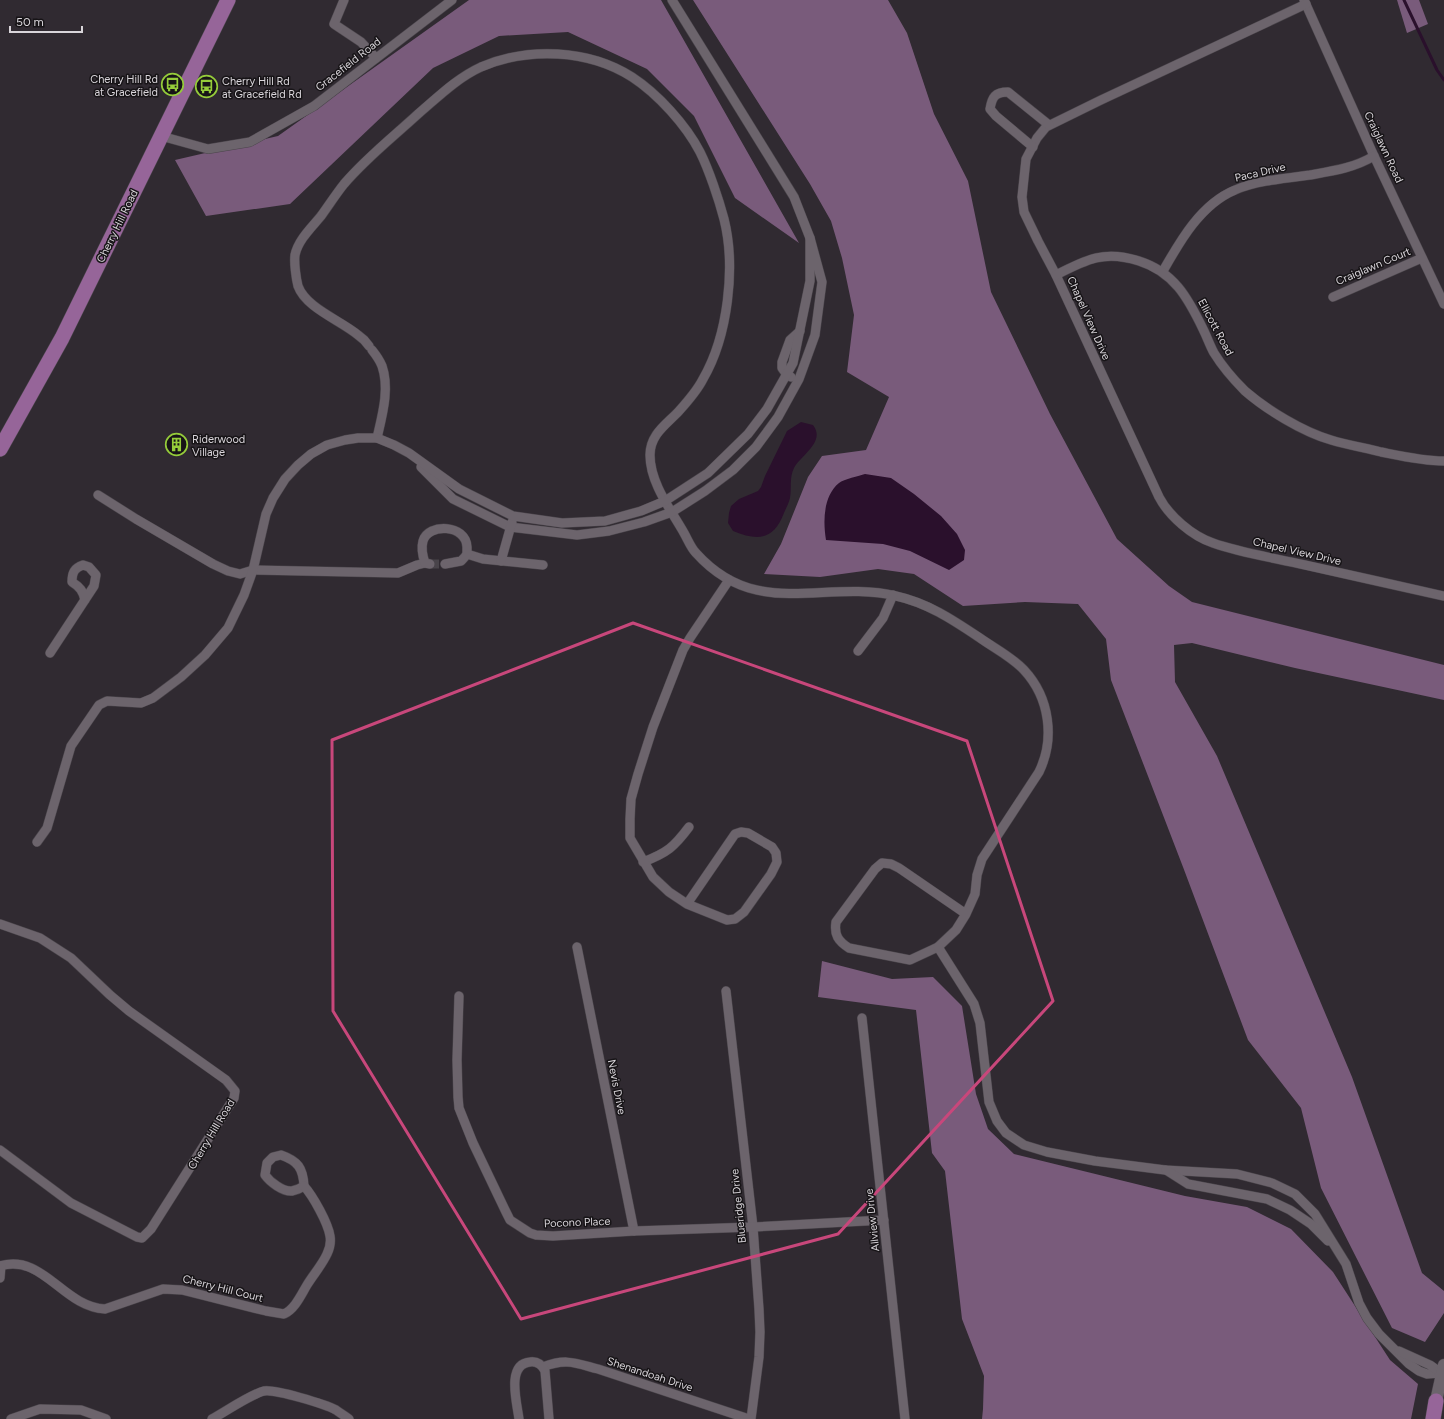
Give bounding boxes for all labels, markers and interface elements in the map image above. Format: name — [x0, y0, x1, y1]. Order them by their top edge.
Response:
scale bar — [10, 8, 82, 34]
text: 50 m — [16, 15, 44, 29]
street label: Gracefield Road — [313, 35, 384, 94]
bus stop icon: Cherry Hill Rd at Gracefield — [160, 72, 186, 98]
place label: Cherry Hill Rd at Gracefield — [90, 73, 158, 99]
bus stop icon: Cherry Hill Rd at Gracefield Rd — [193, 74, 219, 100]
place label: Cherry Hill Rd at Gracefield Rd — [222, 75, 302, 101]
street label: Craiglawn Road — [1361, 110, 1406, 185]
street label: Paca Drive — [1234, 160, 1287, 185]
street label: Cherry Hill Road — [94, 188, 141, 265]
street label: Craiglawn Court — [1334, 245, 1413, 288]
street label: Chapel View Drive — [1064, 274, 1113, 362]
street label: Ellicott Road — [1195, 297, 1236, 358]
building icon: Riderwood Village — [163, 432, 189, 458]
place label: Riderwood Village — [192, 433, 245, 459]
street label: Chapel View Drive — [1252, 535, 1342, 568]
street label: Nevis Drive — [605, 1058, 628, 1116]
street label: Cherry Hill Road — [185, 1097, 238, 1172]
street label: Blueridge Drive — [728, 1168, 749, 1244]
street label: Allview Drive — [863, 1188, 882, 1252]
street label: Pocono Place — [544, 1215, 611, 1230]
street label: Cherry Hill Court — [181, 1272, 265, 1305]
street label: Shenandoah Drive — [605, 1354, 694, 1394]

